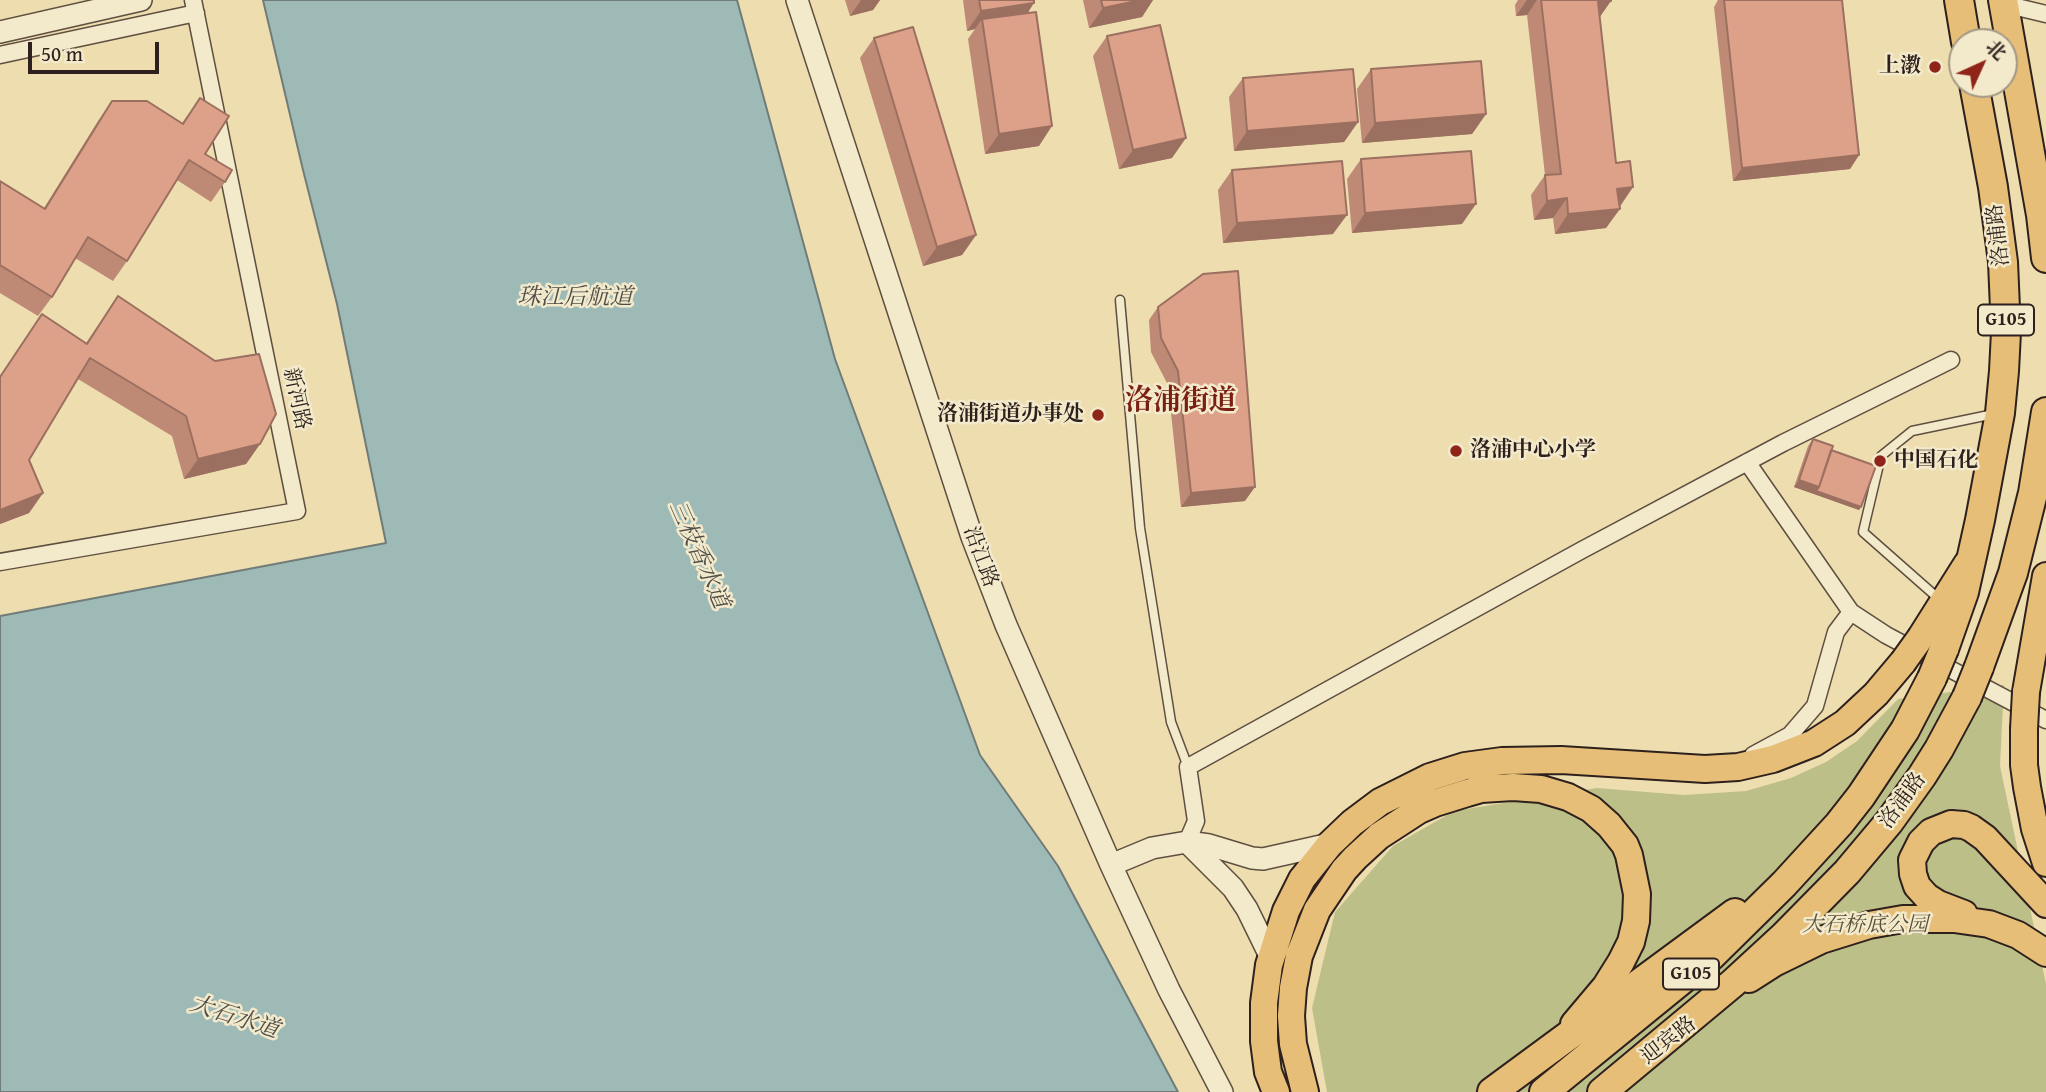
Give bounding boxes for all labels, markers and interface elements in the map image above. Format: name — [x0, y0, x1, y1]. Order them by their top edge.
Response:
scale bar — [32, 28, 163, 72]
north arrow — [1948, 28, 2018, 98]
text: 北 — [1980, 33, 2013, 66]
text: 50 m — [41, 38, 83, 69]
place label: 上漖 — [1879, 54, 1921, 80]
marker: 上漖 — [1927, 59, 1943, 75]
street label: 洛浦路 — [1983, 202, 2015, 268]
water label: 珠江后航道 — [518, 284, 632, 312]
road number: G105 — [1978, 304, 2034, 336]
street label: 新河路 — [277, 366, 315, 432]
district label: 洛浦街道 — [1125, 385, 1237, 419]
place label: 洛浦街道办事处 — [937, 402, 1084, 428]
marker: 洛浦街道办事处 — [1090, 407, 1106, 423]
place label: 洛浦中心小学 — [1470, 438, 1596, 464]
marker: 洛浦中心小学 — [1448, 443, 1464, 459]
place label: 中国石化 — [1894, 448, 1978, 474]
marker: 中国石化 — [1872, 453, 1888, 469]
water label: 三枝香水道 — [662, 497, 734, 613]
street label: 沿江路 — [957, 523, 1003, 591]
street label: 洛浦路 — [1874, 768, 1932, 834]
park label: 大石桥底公园 — [1802, 913, 1928, 939]
road number: G105 — [1663, 958, 1719, 990]
water label: 大石水道 — [186, 991, 282, 1045]
street label: 迎宾路 — [1636, 1012, 1702, 1070]

